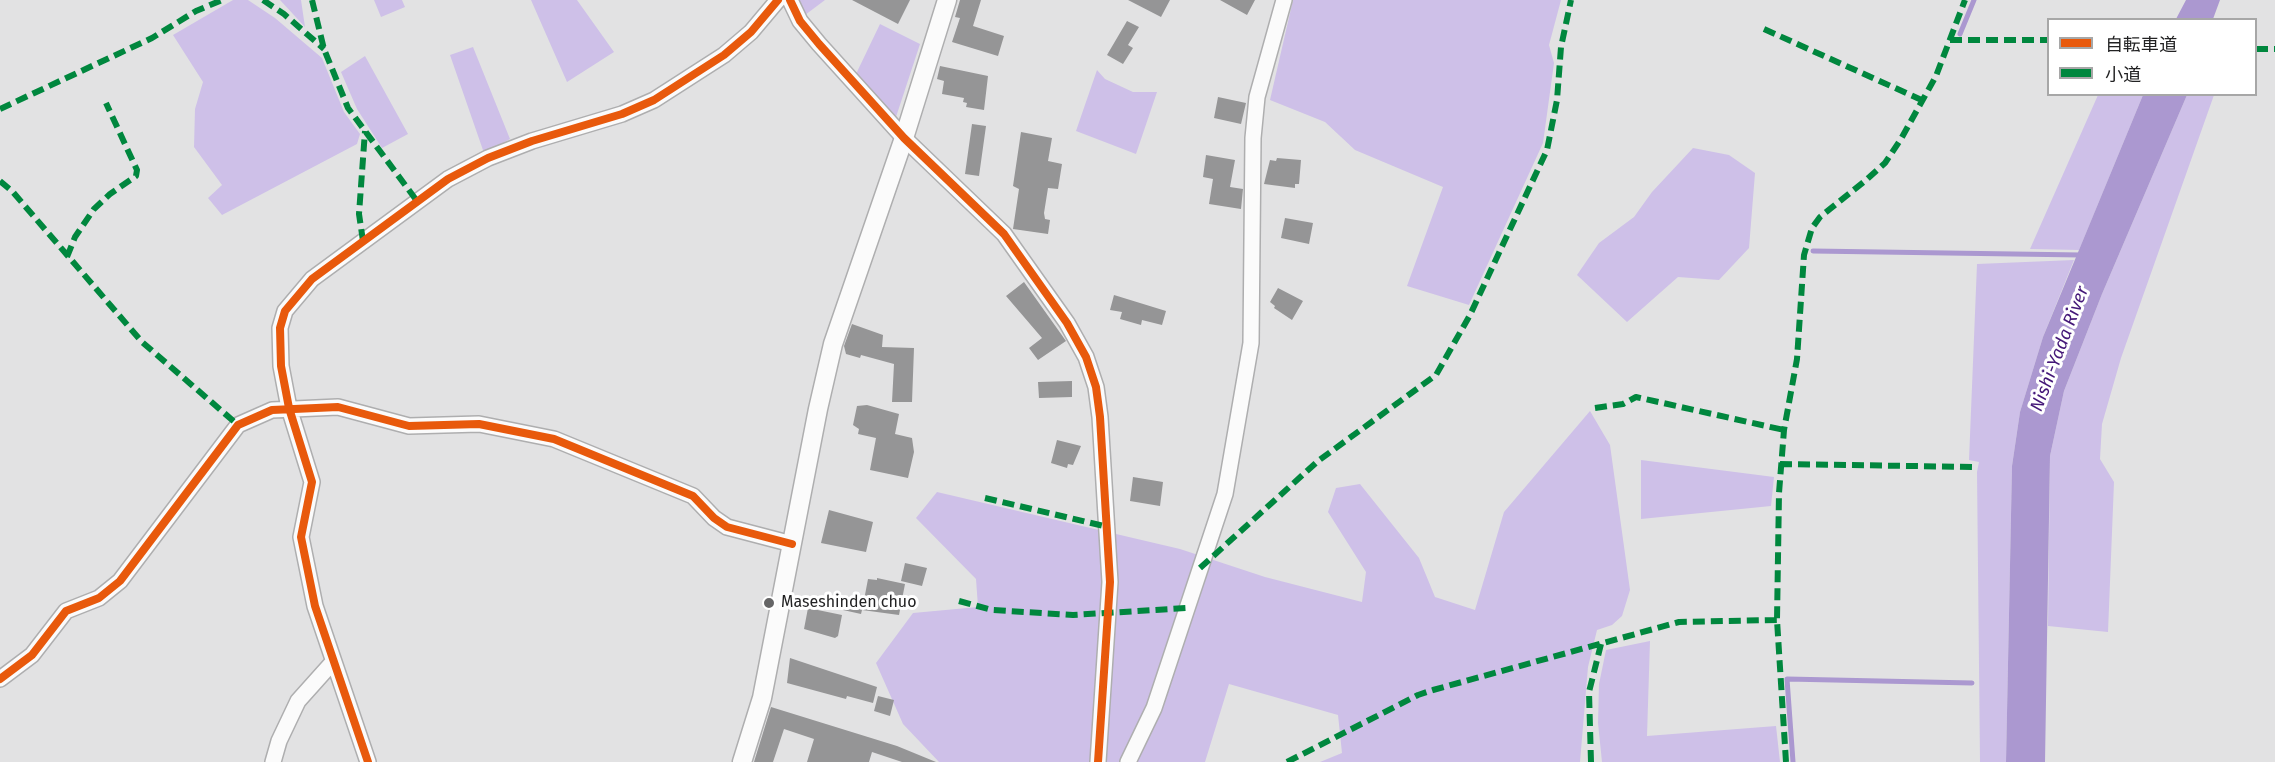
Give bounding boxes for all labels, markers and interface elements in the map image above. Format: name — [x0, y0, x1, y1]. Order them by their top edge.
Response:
legend — [2047, 18, 2257, 96]
text: 自転車道 — [2105, 34, 2177, 56]
text: 小道 — [2105, 64, 2141, 86]
water label: Nishi-Yada River — [2026, 283, 2094, 415]
place label: Maseshinden chuo — [781, 593, 917, 613]
marker: Maseshinden chuo — [762, 596, 776, 610]

